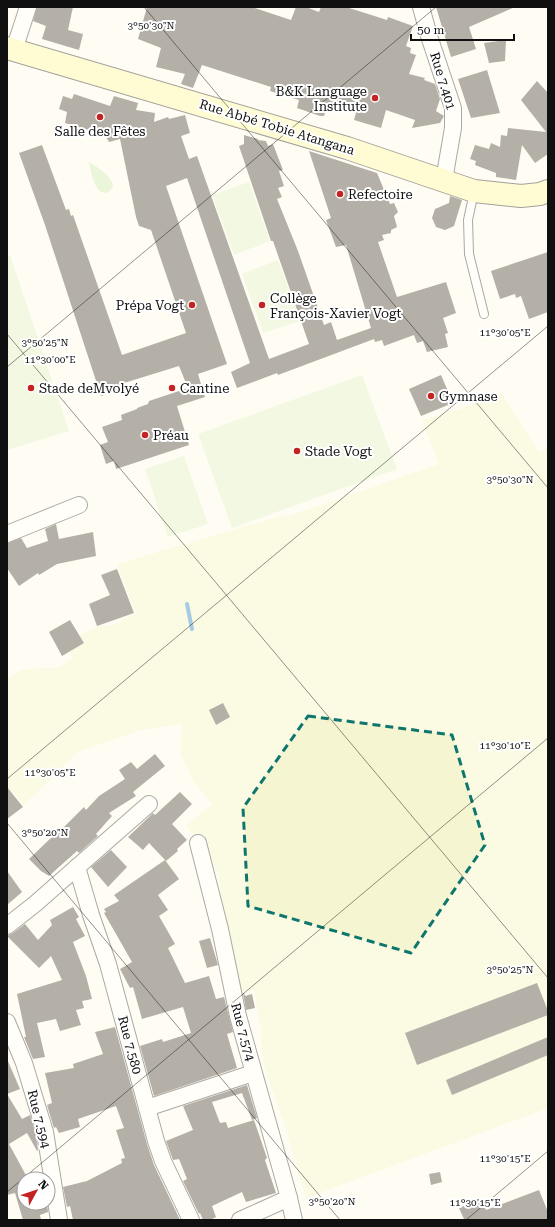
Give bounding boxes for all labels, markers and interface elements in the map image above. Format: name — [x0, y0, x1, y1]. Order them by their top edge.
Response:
scale bar — [411, 16, 514, 42]
text: 3°50'30"N — [127, 20, 175, 31]
text: 50 m — [417, 23, 444, 37]
street label: Rue 7.401 — [427, 50, 459, 112]
place label: B&K Language Institute — [276, 84, 367, 114]
marker: B&K Language Institute — [370, 93, 380, 103]
street label: Rue Abbé Tobie Atangana — [198, 96, 356, 158]
marker: Salle des Fêtes — [95, 112, 105, 122]
place label: Salle des Fêtes — [55, 124, 146, 139]
place label: Refectoire — [348, 187, 413, 202]
marker: Refectoire — [335, 189, 345, 199]
place label: Collège François-Xavier Vogt — [270, 291, 402, 321]
place label: Prépa Vogt — [116, 298, 184, 313]
marker: Prépa Vogt — [187, 300, 197, 310]
marker: Collège François-Xavier Vogt — [257, 300, 267, 310]
text: 11°30'05"E — [479, 327, 531, 338]
text: 3°50'25"N — [21, 337, 69, 348]
text: 11°30'00"E — [24, 354, 76, 365]
place label: Stade deMvolyé — [39, 381, 139, 396]
place label: Cantine — [180, 381, 229, 396]
marker: Stade deMvolyé — [26, 383, 36, 393]
marker: Cantine — [167, 383, 177, 393]
place label: Gymnase — [439, 389, 498, 404]
marker: Gymnase — [426, 391, 436, 401]
place label: Préau — [153, 428, 189, 443]
marker: Préau — [140, 430, 150, 440]
place label: Stade Vogt — [305, 444, 372, 459]
marker: Stade Vogt — [292, 446, 302, 456]
text: 3°50'30"N — [486, 474, 534, 485]
text: 11°30'10"E — [479, 740, 531, 751]
text: 11°30'05"E — [24, 767, 76, 778]
text: 3°50'20"N — [21, 827, 69, 838]
text: 3°50'25"N — [486, 964, 534, 975]
street label: Rue 7.574 — [228, 1001, 258, 1064]
street label: Rue 7.580 — [115, 1014, 145, 1076]
street label: Rue 7.594 — [24, 1088, 54, 1151]
text: 11°30'15"E — [479, 1153, 531, 1164]
north arrow — [16, 1171, 56, 1211]
text: N — [36, 1177, 51, 1193]
text: 3°50'20"N — [308, 1196, 356, 1207]
text: 11°30'15"E — [449, 1197, 501, 1208]

